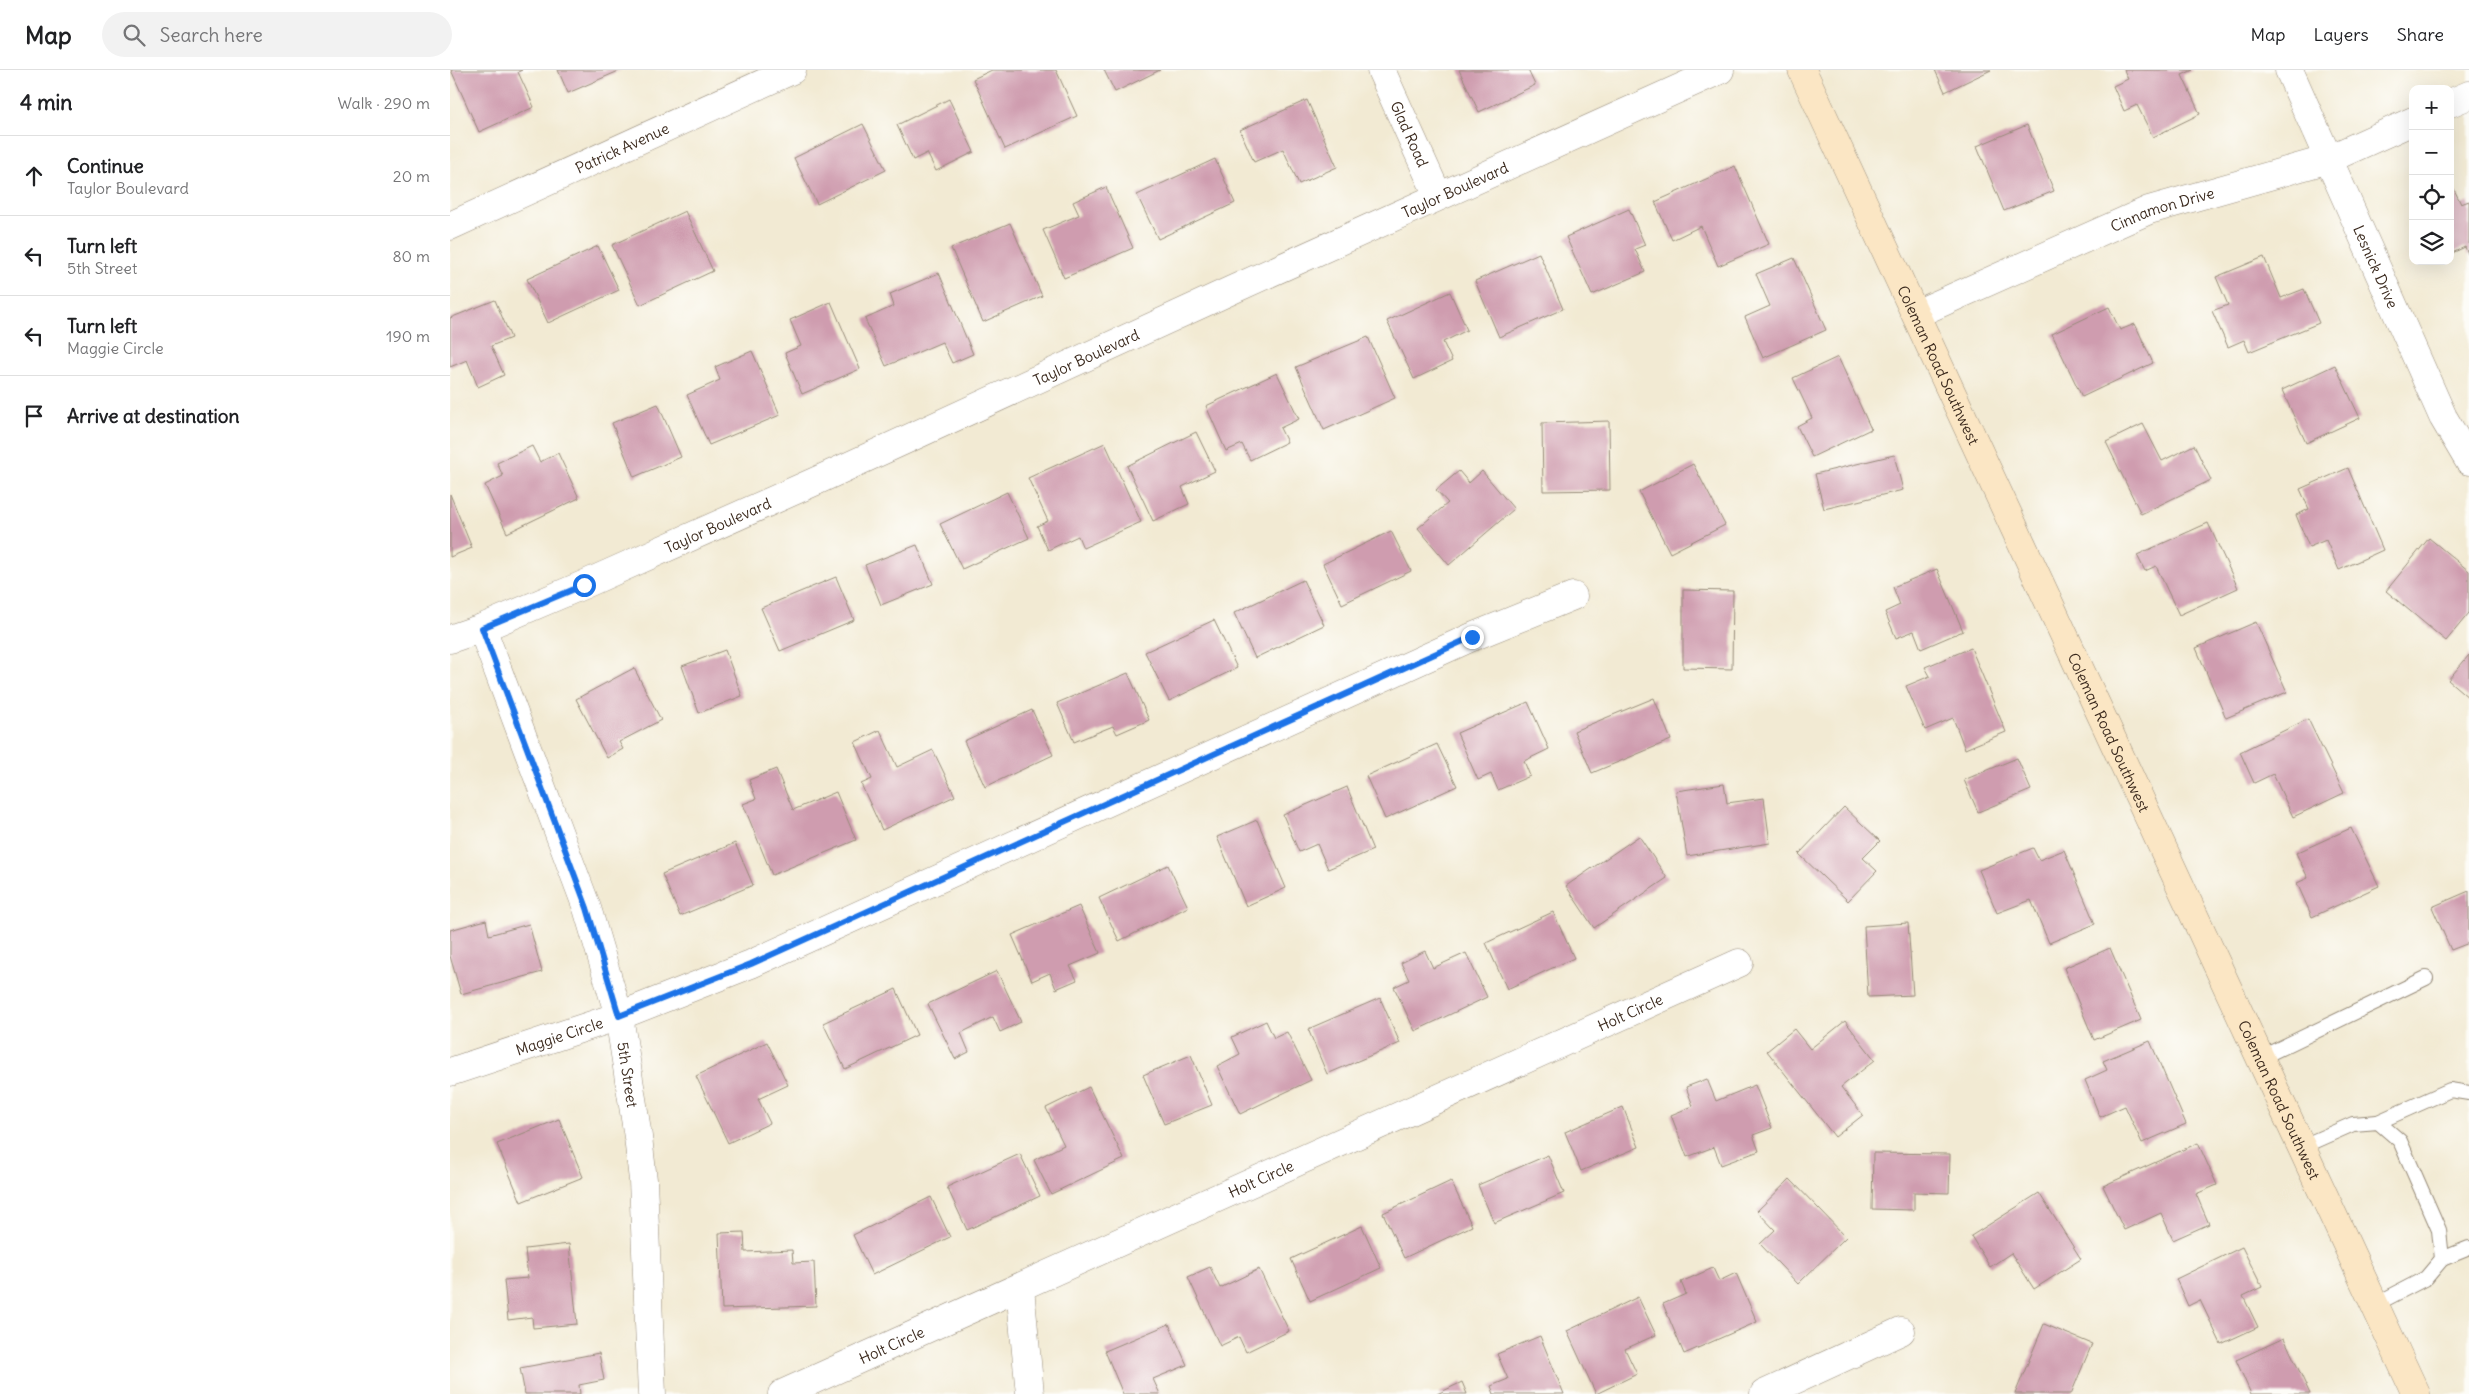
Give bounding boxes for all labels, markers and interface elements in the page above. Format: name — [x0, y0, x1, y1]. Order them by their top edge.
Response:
search box — [102, 12, 452, 57]
text: Map — [25, 20, 72, 50]
icon: search — [120, 21, 148, 49]
text: Search here — [160, 23, 263, 47]
text: Map — [2250, 23, 2285, 46]
text: Layers — [2313, 23, 2369, 46]
text: Share — [2397, 23, 2444, 46]
map controls — [2409, 85, 2454, 265]
button: + — [2409, 85, 2454, 130]
text: 4 min — [20, 89, 72, 116]
text: Walk · 290 m — [338, 93, 430, 113]
street label: Glad Road — [1387, 98, 1433, 170]
street label: Patrick Avenue — [572, 118, 672, 177]
button: − — [2409, 130, 2454, 175]
text: Continue — [67, 154, 144, 178]
street label: Taylor Boulevard — [1399, 157, 1511, 222]
icon: ahead — [20, 162, 48, 190]
text: 20 m — [393, 166, 430, 186]
button: locate — [2409, 175, 2454, 220]
text: Taylor Boulevard — [67, 178, 189, 198]
street label: Cinnamon Drive — [2107, 183, 2216, 236]
button: layers — [2409, 220, 2454, 265]
street label: Lesnick Drive — [2349, 222, 2403, 311]
text: Turn left — [67, 234, 137, 258]
icon: left — [20, 242, 48, 270]
text: 80 m — [392, 246, 430, 266]
text: 5th Street — [67, 258, 137, 278]
street label: Coleman Road Southwest — [1894, 282, 1984, 447]
text: Turn left — [67, 314, 137, 338]
icon: left — [20, 322, 48, 350]
street label: Taylor Boulevard — [1030, 324, 1142, 389]
text: 190 m — [386, 326, 430, 346]
text: Maggie Circle — [67, 338, 164, 358]
icon: arrive — [20, 402, 48, 430]
text: Arrive at destination — [67, 404, 240, 428]
street label: Taylor Boulevard — [661, 493, 774, 557]
route start — [573, 574, 596, 597]
route end — [1461, 626, 1484, 649]
street label: Coleman Road Southwest — [2064, 650, 2154, 815]
street label: Holt Circle — [1594, 989, 1666, 1035]
street label: Maggie Circle — [513, 1013, 605, 1059]
street label: Coleman Road Southwest — [2234, 1017, 2325, 1182]
street label: 5th Street — [614, 1041, 643, 1109]
street label: Holt Circle — [1225, 1155, 1296, 1201]
street label: Holt Circle — [856, 1322, 927, 1368]

